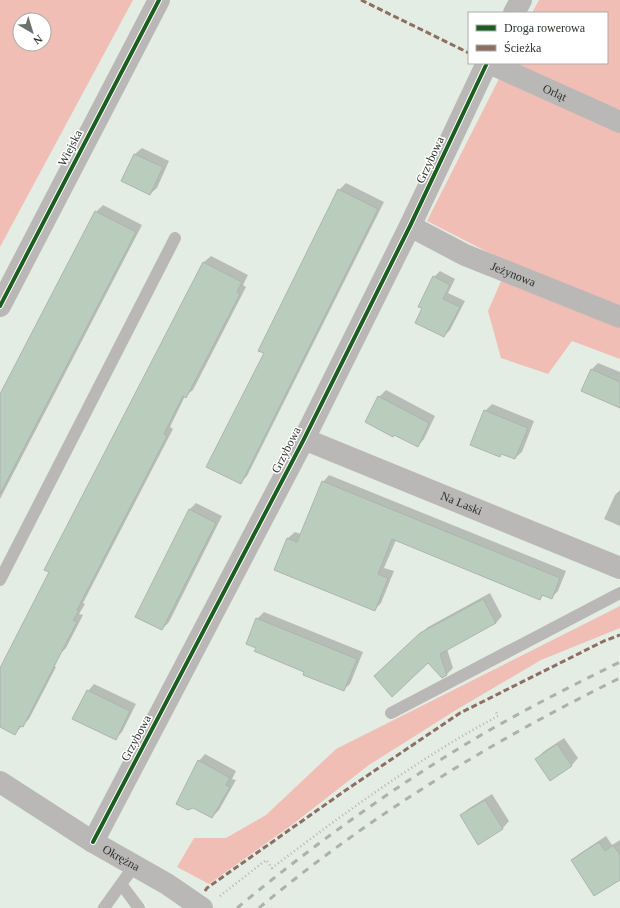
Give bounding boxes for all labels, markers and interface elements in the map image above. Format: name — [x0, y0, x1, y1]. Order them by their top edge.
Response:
north arrow — [12, 12, 52, 52]
legend — [468, 12, 608, 64]
text: Droga rowerowa — [504, 21, 586, 35]
text: N — [31, 33, 45, 47]
text: Ścieżka — [504, 41, 542, 55]
street label: Orląt — [541, 81, 569, 104]
street label: Wiejska — [55, 127, 85, 168]
street label: Grzybowa — [413, 134, 447, 186]
street label: Jeżynowa — [489, 259, 538, 290]
street label: Grzybowa — [268, 424, 304, 475]
street label: Na Laski — [439, 489, 485, 518]
street label: Grzybowa — [118, 712, 154, 763]
street label: Okrężna — [100, 842, 143, 874]

